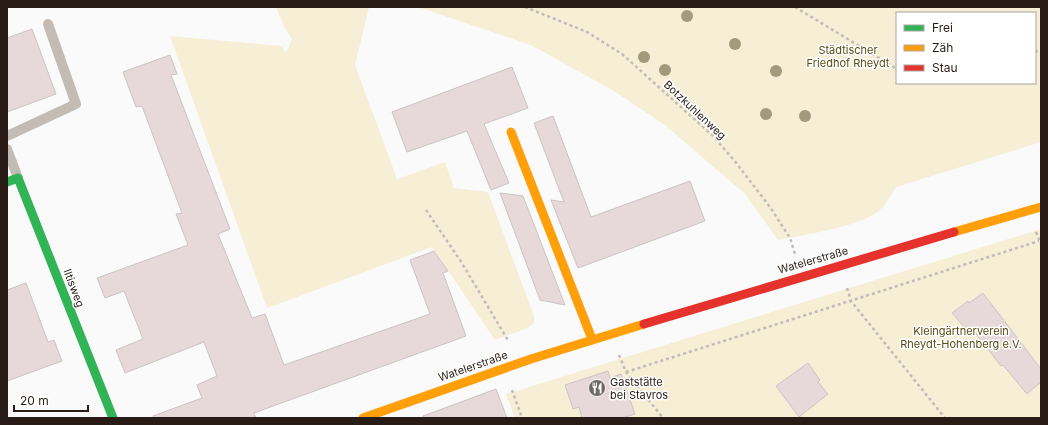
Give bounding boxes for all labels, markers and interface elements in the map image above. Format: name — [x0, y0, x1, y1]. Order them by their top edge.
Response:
legend — [896, 12, 1036, 84]
text: Frei — [932, 20, 953, 35]
text: Zäh — [932, 40, 953, 55]
park label: Städtischer Friedhof Rheydt — [807, 43, 890, 70]
text: Stau — [932, 60, 958, 75]
street label: Botzkuhlenweg — [661, 78, 729, 142]
street label: Watelerstraße — [776, 243, 850, 277]
street label: Iltisweg — [60, 267, 88, 309]
park label: Kleingärtnerverein Rheydt-Hohenberg e.V. — [900, 324, 1022, 351]
street label: Watelerstraße — [436, 348, 510, 384]
place label: Gaststätte bei Stavros — [610, 375, 668, 402]
restaurant icon: Gaststätte bei Stavros — [587, 378, 607, 398]
scale bar — [14, 387, 88, 413]
text: 20 m — [20, 393, 49, 408]

